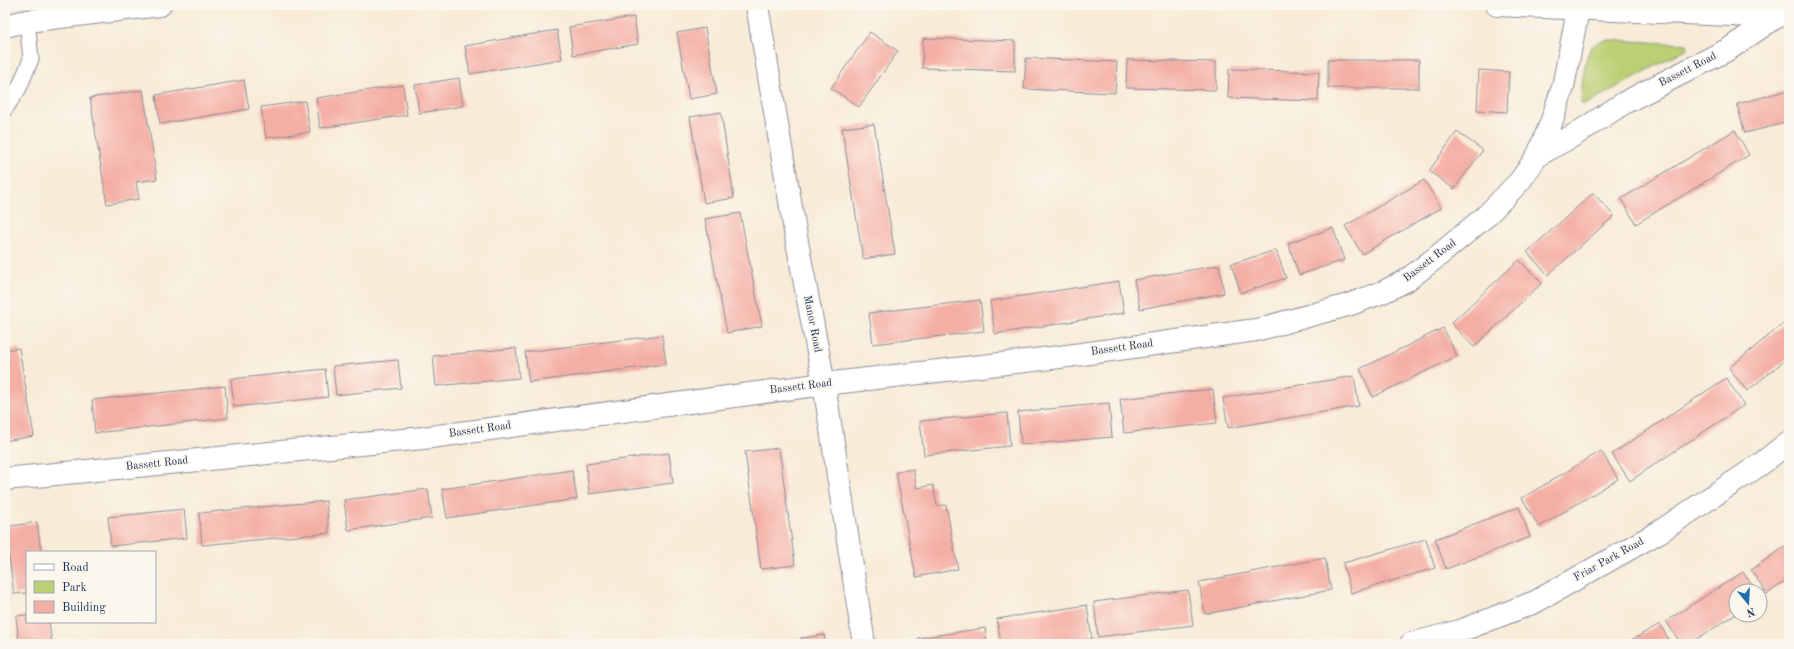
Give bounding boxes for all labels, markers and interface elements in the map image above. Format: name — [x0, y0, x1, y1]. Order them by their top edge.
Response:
street label: Bassett Road — [1657, 51, 1719, 89]
street label: Bassett Road — [1402, 238, 1459, 284]
street label: Manor Road — [801, 294, 823, 354]
street label: Bassett Road — [1090, 338, 1154, 358]
street label: Bassett Road — [769, 378, 833, 396]
street label: Bassett Road — [448, 420, 512, 440]
street label: Bassett Road — [125, 455, 189, 473]
street label: Friar Park Road — [1572, 536, 1646, 584]
legend — [26, 551, 156, 623]
text: Road — [62, 562, 89, 574]
text: Park — [62, 582, 87, 594]
north arrow — [1728, 583, 1768, 623]
text: Building — [62, 602, 106, 614]
text: N — [1744, 605, 1756, 618]

